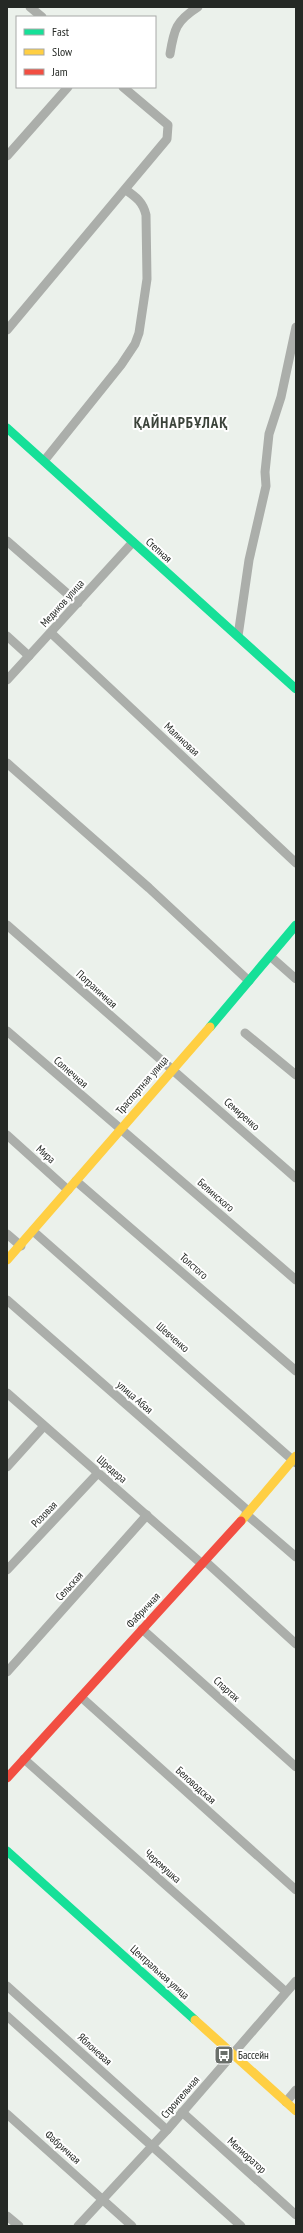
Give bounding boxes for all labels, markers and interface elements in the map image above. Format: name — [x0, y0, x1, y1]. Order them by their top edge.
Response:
legend — [16, 16, 156, 88]
text: Fast — [52, 24, 70, 39]
text: Slow — [52, 44, 73, 59]
text: Jam — [51, 64, 68, 79]
district label: ҚАЙНАРБҰЛАҚ — [134, 413, 228, 432]
street label: Степная — [143, 535, 175, 565]
street label: Медиков улица — [37, 576, 87, 630]
street label: Малиновая — [161, 719, 203, 759]
street label: Пограничная — [74, 967, 120, 1011]
street label: Солнечная — [51, 1053, 91, 1091]
street label: Траспортная улица — [113, 1053, 171, 1117]
street label: Семиренко — [221, 1095, 263, 1134]
street label: Мира — [34, 1142, 58, 1166]
street label: Белинского — [195, 1175, 237, 1215]
street label: Толстого — [177, 1250, 211, 1282]
street label: Шевченко — [154, 1319, 193, 1355]
street label: улица Абая — [114, 1378, 156, 1416]
street label: Шредера — [94, 1452, 130, 1486]
street label: Розовая — [28, 1498, 60, 1530]
street label: Сельская — [52, 1569, 86, 1603]
street label: Фабричная — [123, 1589, 163, 1631]
street label: Спартак — [211, 1673, 244, 1705]
street label: Беловодская — [173, 1763, 219, 1807]
street label: Черемушка — [142, 1846, 184, 1886]
street label: Центральная улица — [128, 1942, 192, 2002]
street label: Яблоневая — [75, 2030, 115, 2068]
bus stop icon: Бассейн — [213, 2044, 235, 2066]
place label: Бассейн — [238, 2048, 269, 2062]
street label: Строительная — [158, 2073, 202, 2121]
street label: Фабричная — [42, 2127, 84, 2167]
street label: Мелиоратор — [225, 2134, 270, 2176]

